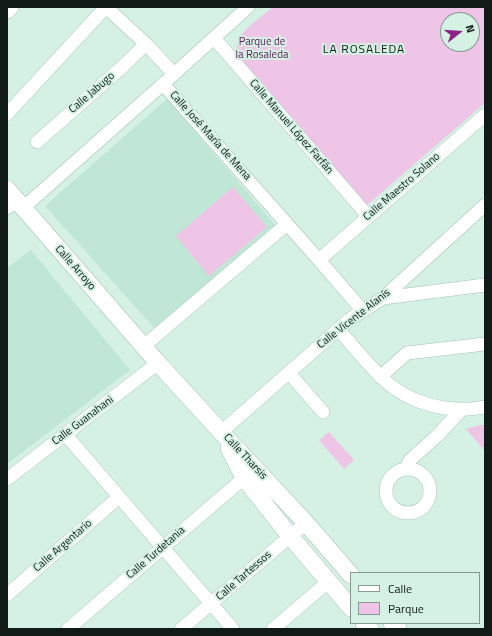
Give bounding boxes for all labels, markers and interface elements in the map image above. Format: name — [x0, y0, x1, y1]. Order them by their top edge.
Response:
north arrow — [440, 12, 480, 52]
text: N — [462, 23, 479, 35]
park label: Parque de la Rosaleda — [235, 35, 289, 61]
district label: LA ROSALEDA — [323, 43, 405, 57]
street label: Calle Jabugo — [66, 70, 118, 116]
street label: Calle Manuel López Farfán — [246, 77, 336, 177]
street label: Calle José María de Mena — [166, 89, 254, 183]
street label: Calle Maestro Solano — [361, 150, 443, 224]
street label: Calle Arroyo — [52, 243, 98, 293]
street label: Calle Vicente Alanís — [315, 286, 393, 352]
street label: Calle Guanahani — [50, 394, 116, 448]
street label: Calle Tharsis — [220, 431, 270, 483]
street label: Calle Argentario — [31, 517, 95, 575]
street label: Calle Turdetania — [124, 524, 188, 582]
street label: Calle Tartessos — [214, 548, 274, 604]
legend — [350, 572, 480, 624]
text: Calle — [388, 579, 412, 598]
text: Parque — [388, 599, 424, 618]

